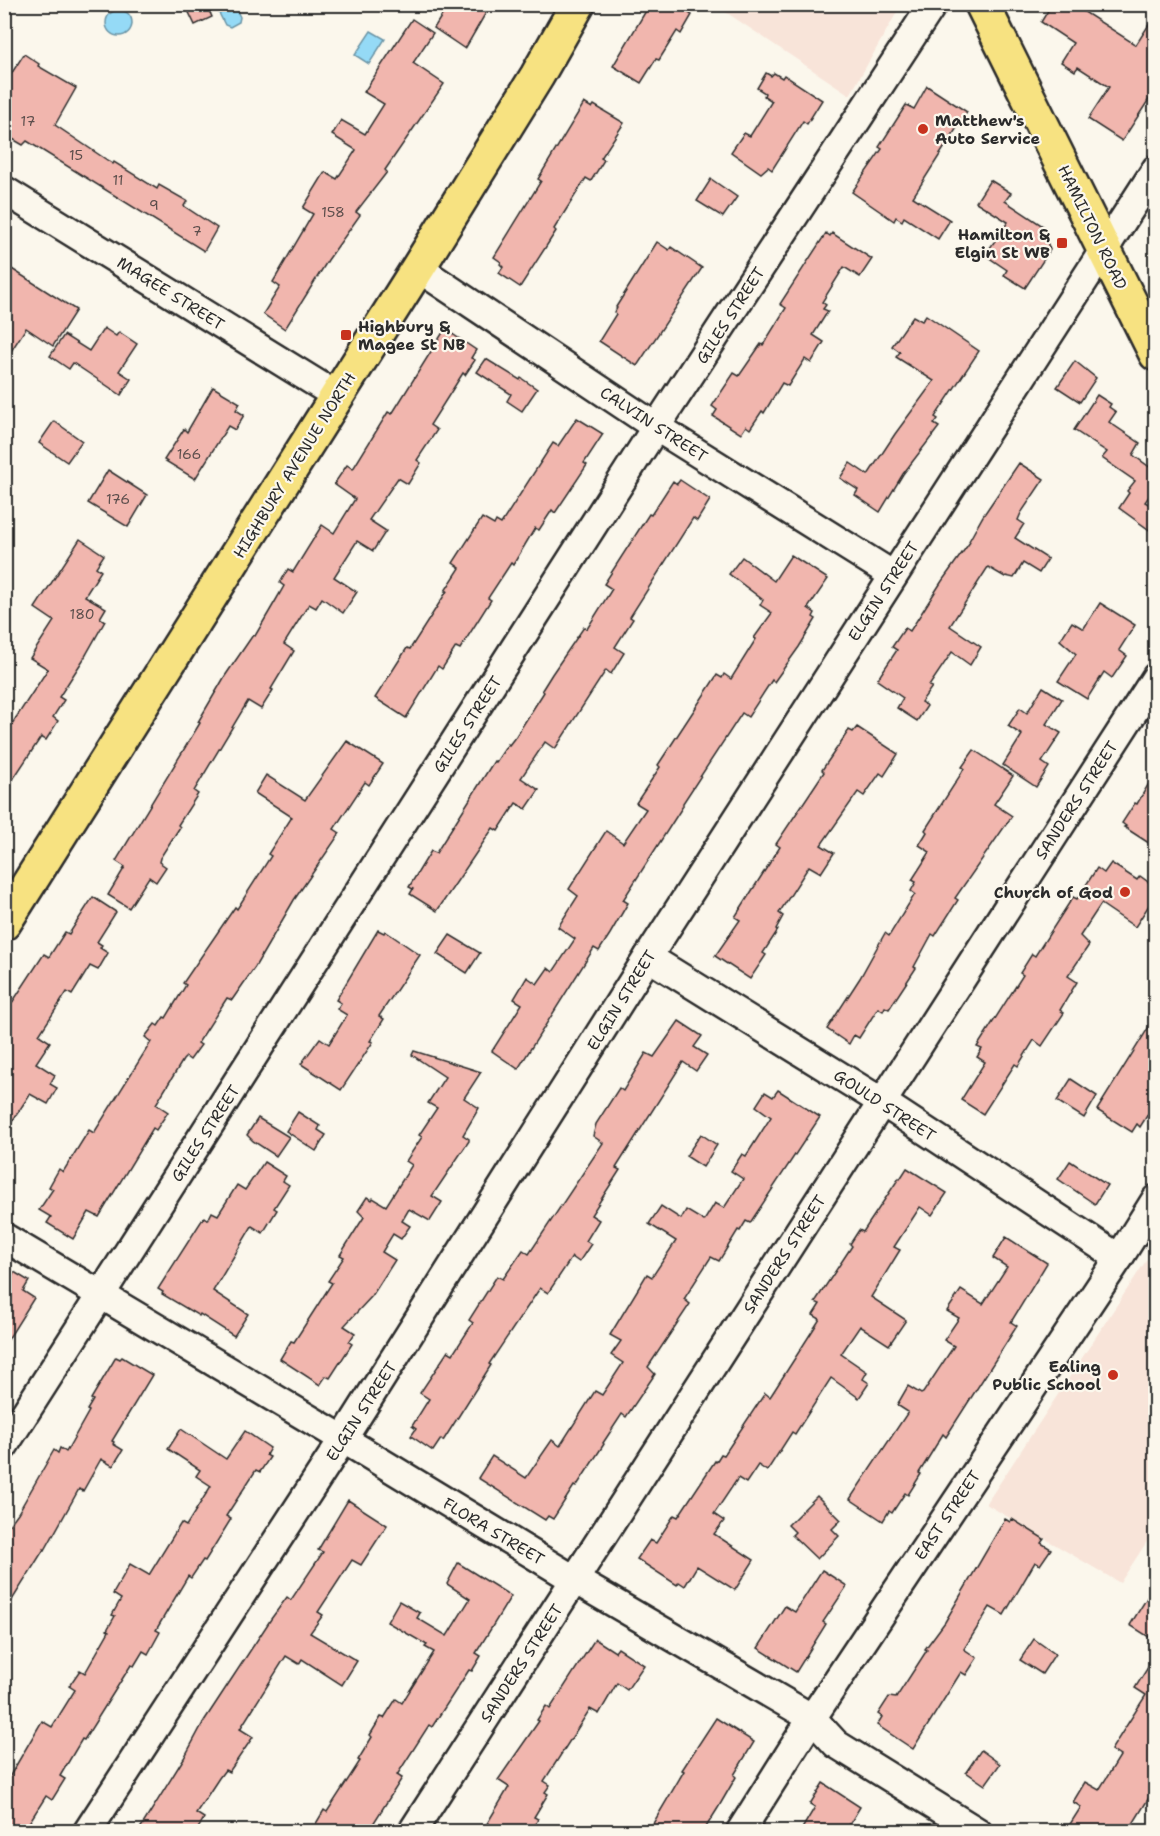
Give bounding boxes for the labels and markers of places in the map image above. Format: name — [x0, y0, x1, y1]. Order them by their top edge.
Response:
place label: Matthew's Auto Service — [935, 110, 1041, 149]
marker: Matthew's Auto Service — [916, 122, 930, 136]
place label: Hamilton & Elgin St WB — [954, 224, 1050, 263]
marker: Hamilton & Elgin St WB — [1055, 236, 1069, 250]
place label: Highbury & Magee St NB — [358, 316, 466, 355]
marker: Highbury & Magee St NB — [339, 328, 353, 342]
place label: Church of God — [994, 882, 1113, 903]
marker: Church of God — [1118, 885, 1132, 899]
place label: Ealing Public School — [992, 1356, 1101, 1395]
marker: Ealing Public School — [1106, 1368, 1120, 1382]

